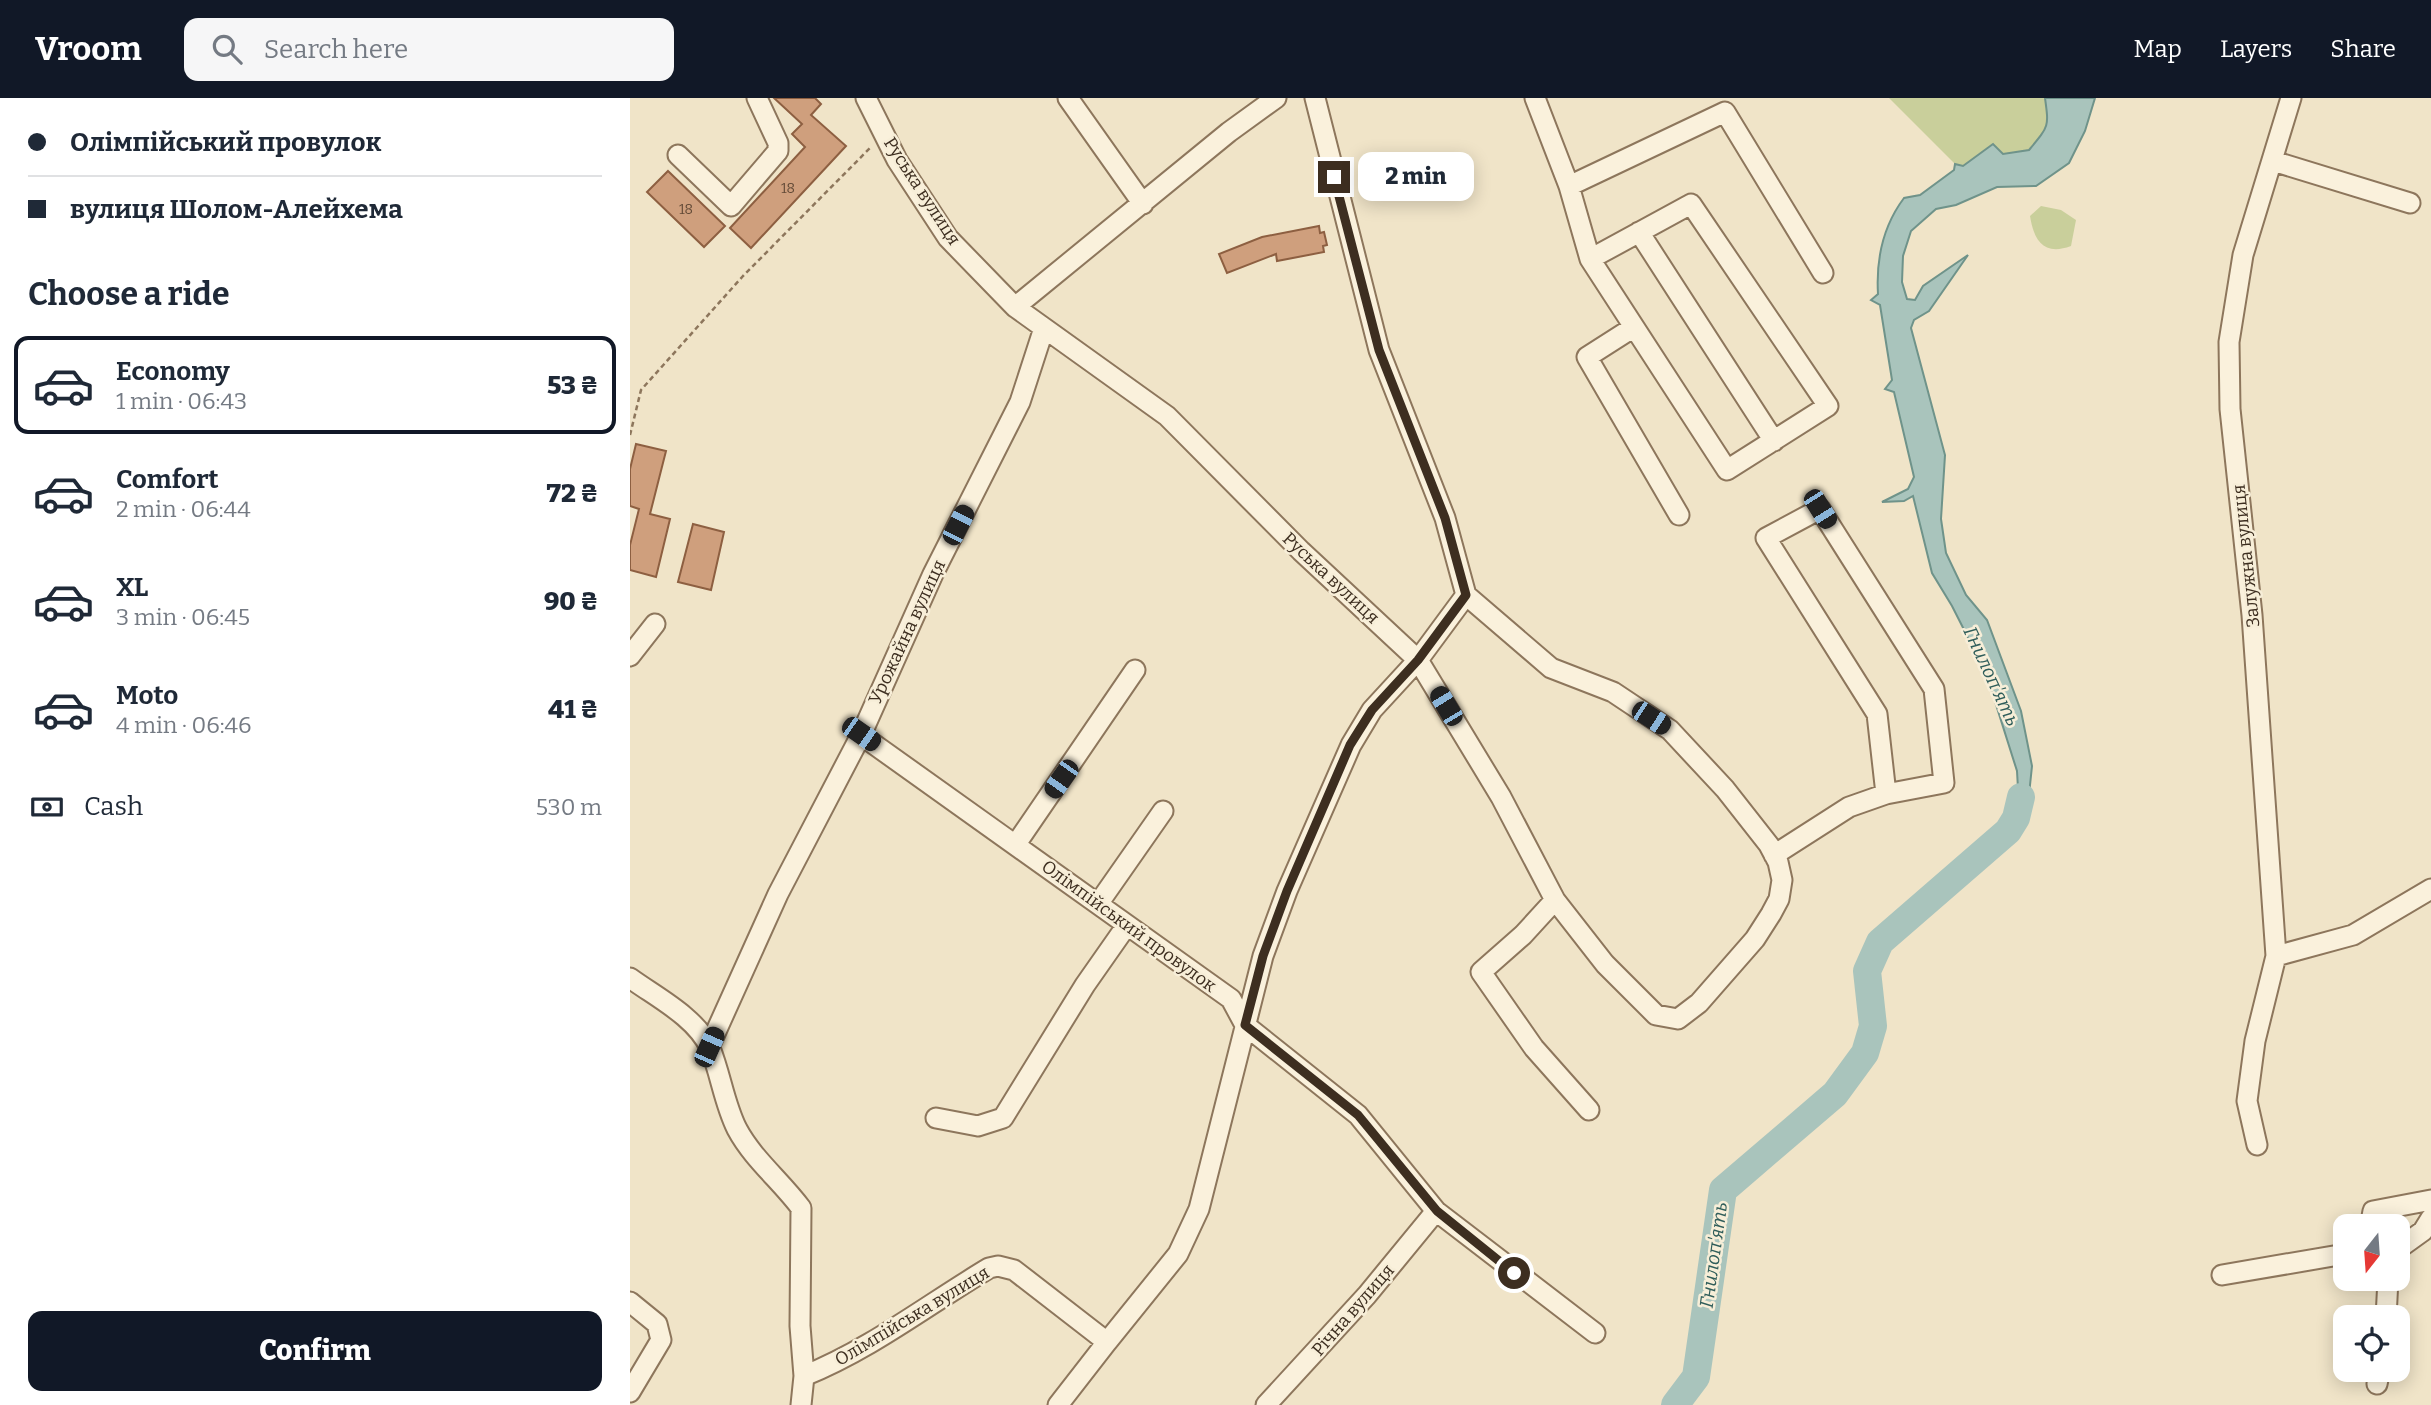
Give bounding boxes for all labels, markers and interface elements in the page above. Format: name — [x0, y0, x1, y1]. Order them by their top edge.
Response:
search box — [184, 18, 674, 81]
text: Vroom — [35, 29, 142, 69]
icon: search — [208, 30, 246, 68]
text: Search here — [264, 34, 408, 65]
text: Map — [2134, 35, 2182, 63]
text: Layers — [2220, 35, 2292, 63]
text: Share — [2330, 35, 2396, 63]
text: Олімпійський провулок — [70, 127, 381, 158]
street label: Руська вулиця — [879, 133, 965, 249]
callout: 2 min — [1358, 153, 1474, 202]
route end — [1318, 161, 1350, 193]
text: 2 min — [1385, 162, 1447, 190]
house number: 18 — [781, 180, 795, 197]
text: вулиця Шолом-Алейхема — [70, 194, 403, 225]
house number: 18 — [679, 201, 693, 218]
text: Choose a ride — [28, 275, 229, 313]
icon: car — [32, 354, 95, 417]
text: Economy — [116, 356, 230, 387]
text: 53 ₴ — [547, 370, 598, 401]
text: 1 min · 06:43 — [116, 387, 247, 415]
icon: car — [32, 462, 95, 525]
text: Comfort — [116, 464, 219, 495]
text: 72 ₴ — [547, 478, 598, 509]
street label: Залужна вулиця — [2228, 483, 2264, 629]
car — [1800, 486, 1841, 532]
text: 2 min · 06:44 — [116, 495, 251, 523]
car — [940, 502, 977, 548]
street label: Руська вулиця — [1278, 528, 1384, 628]
street label: Урожайна вулиця — [864, 556, 950, 708]
icon: car — [32, 570, 95, 633]
text: XL — [116, 572, 148, 603]
text: 90 ₴ — [544, 586, 598, 617]
text: 3 min · 06:45 — [116, 603, 250, 631]
water label: Гнилоп'ять — [1959, 623, 2025, 729]
icon: car — [32, 678, 95, 741]
text: Moto — [116, 680, 178, 711]
car — [1427, 683, 1466, 729]
text: 41 ₴ — [548, 694, 598, 725]
car — [1628, 698, 1675, 738]
text: 4 min · 06:46 — [116, 711, 251, 739]
car — [838, 713, 885, 755]
car — [1041, 756, 1082, 802]
icon: cash — [28, 788, 66, 826]
text: Cash — [84, 791, 143, 822]
text: 530 m — [536, 793, 602, 821]
street label: Олімпійський провулок — [1037, 855, 1221, 997]
car — [691, 1024, 728, 1070]
water label: Гнилоп'ять — [1695, 1201, 1732, 1310]
north arrow — [2333, 1214, 2410, 1292]
map controls — [2333, 1214, 2410, 1382]
route start — [1498, 1257, 1530, 1289]
street label: Річна вулиця — [1307, 1260, 1399, 1360]
street label: Олімпійська вулиця — [831, 1261, 993, 1371]
button: locate — [2333, 1305, 2410, 1382]
button: Confirm — [28, 1311, 602, 1391]

